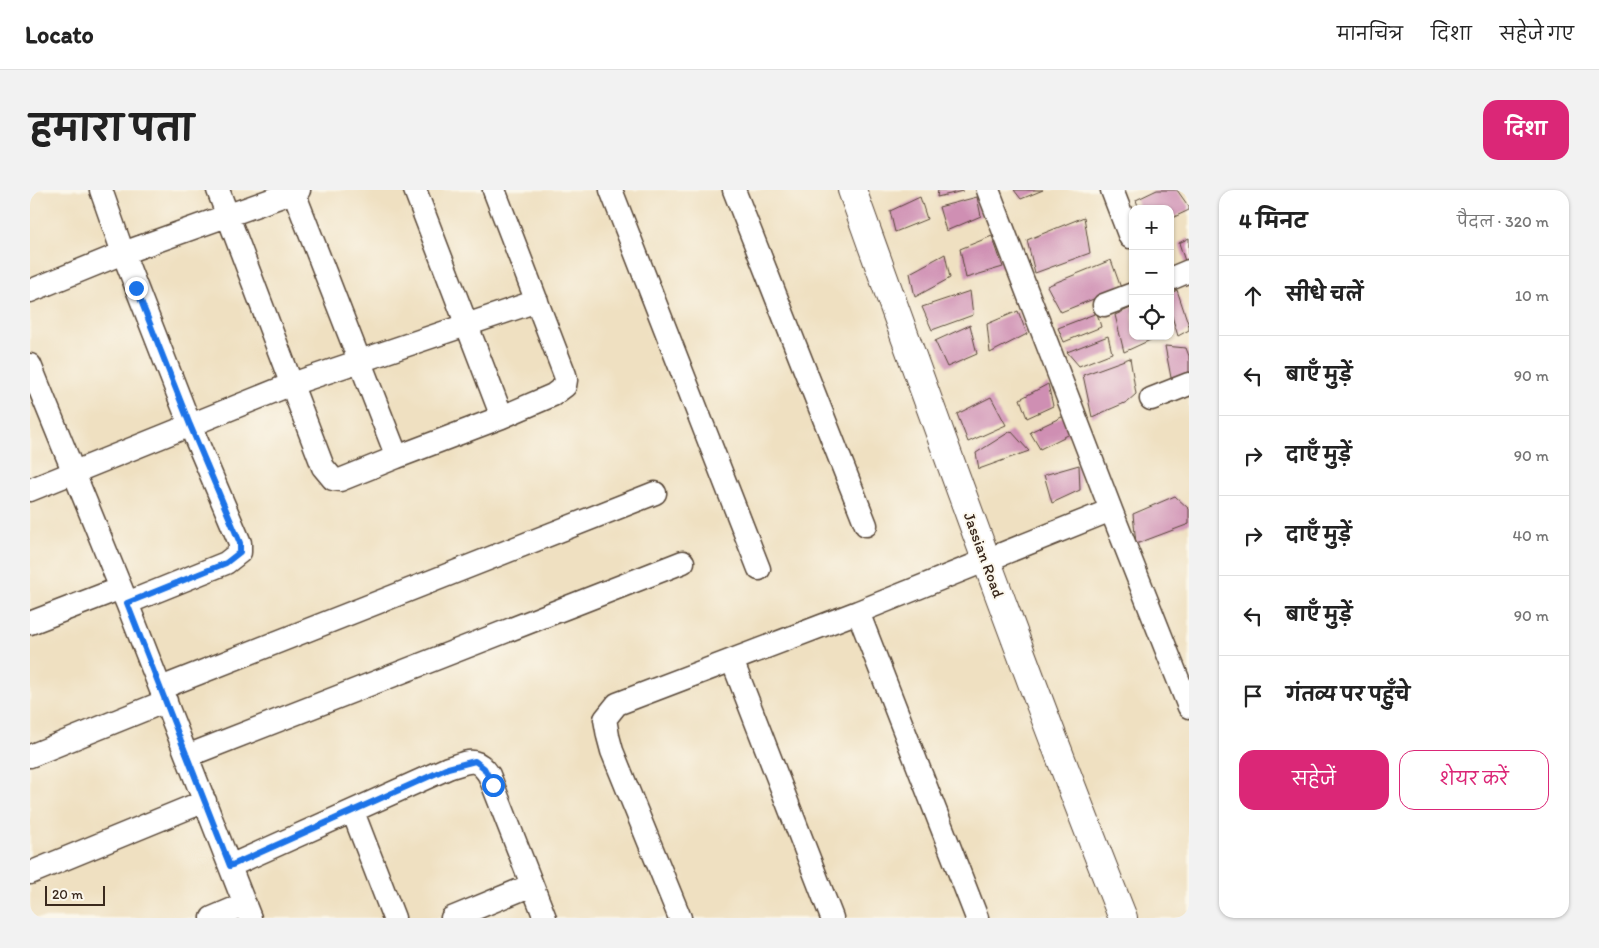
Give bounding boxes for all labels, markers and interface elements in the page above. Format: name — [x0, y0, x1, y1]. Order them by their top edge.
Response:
text: Locato — [25, 20, 94, 49]
text: मानचित्र — [1337, 23, 1403, 45]
text: दिशा — [1431, 23, 1472, 45]
text: सहेजे गए — [1500, 23, 1574, 45]
button: दिशा — [1483, 100, 1569, 160]
text: हमारा पता — [30, 107, 193, 149]
map controls — [1129, 205, 1174, 340]
button: + — [1129, 205, 1174, 250]
text: 4 मिनट — [1239, 208, 1307, 233]
text: पैदल · 320 m — [1457, 212, 1549, 231]
button: − — [1129, 250, 1174, 295]
route end — [125, 277, 148, 300]
icon: ahead — [1239, 282, 1267, 310]
text: सीधे चलें — [1286, 283, 1363, 306]
text: 10 m — [1515, 286, 1549, 305]
button: locate — [1129, 295, 1174, 340]
icon: left — [1239, 362, 1267, 390]
text: बाएँ मुड़ें — [1286, 363, 1352, 386]
text: 90 m — [1514, 366, 1549, 385]
icon: right — [1239, 442, 1267, 470]
text: दाएँ मुड़ें — [1286, 443, 1352, 466]
text: 90 m — [1514, 446, 1549, 465]
street label: Jassian Road — [960, 510, 1008, 600]
icon: right — [1239, 522, 1267, 550]
text: दाएँ मुड़ें — [1286, 523, 1352, 546]
text: 40 m — [1512, 526, 1549, 545]
icon: left — [1239, 602, 1267, 630]
text: बाएँ मुड़ें — [1286, 603, 1352, 626]
text: 90 m — [1514, 606, 1549, 625]
icon: arrive — [1239, 682, 1267, 710]
text: गंतव्य पर पहुँचे — [1286, 683, 1410, 706]
button: सहेजें — [1239, 750, 1389, 810]
button: शेयर करें — [1399, 750, 1549, 810]
route start — [482, 774, 505, 797]
scale bar — [45, 883, 105, 906]
text: 20 m — [52, 886, 83, 903]

